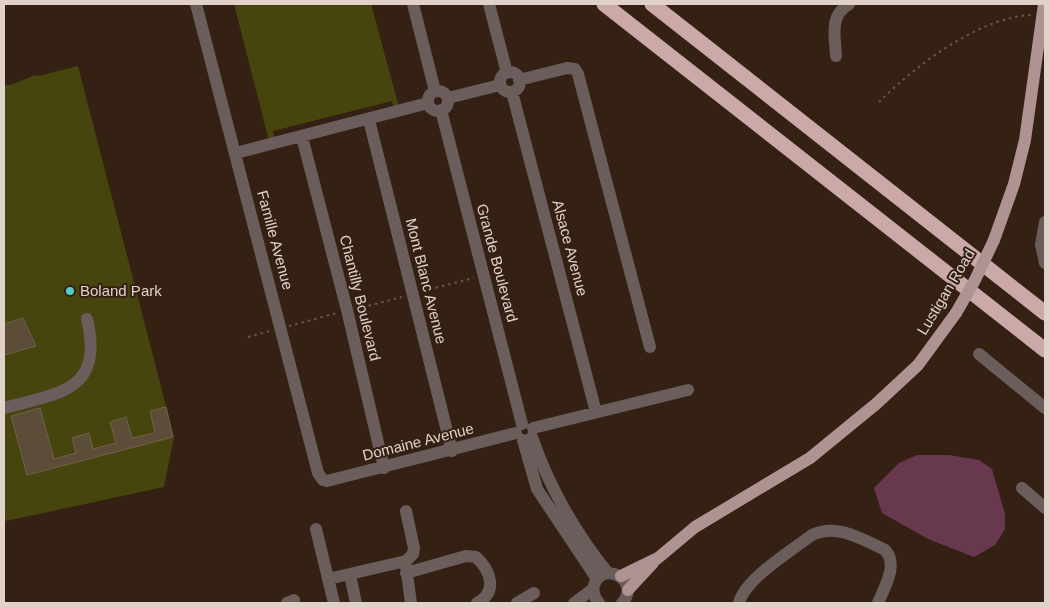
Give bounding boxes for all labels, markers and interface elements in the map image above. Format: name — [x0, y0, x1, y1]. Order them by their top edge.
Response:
street label: Famille Avenue — [254, 188, 297, 291]
street label: Alsace Avenue — [549, 198, 592, 298]
street label: Grande Boulevard — [474, 202, 521, 324]
street label: Mont Blanc Avenue — [403, 216, 450, 346]
street label: Chantilly Boulevard — [337, 233, 384, 363]
street label: Lustigan Road — [913, 246, 978, 338]
place label: Boland Park — [80, 282, 162, 299]
marker: Boland Park — [64, 285, 76, 297]
street label: Domaine Avenue — [361, 419, 475, 464]

